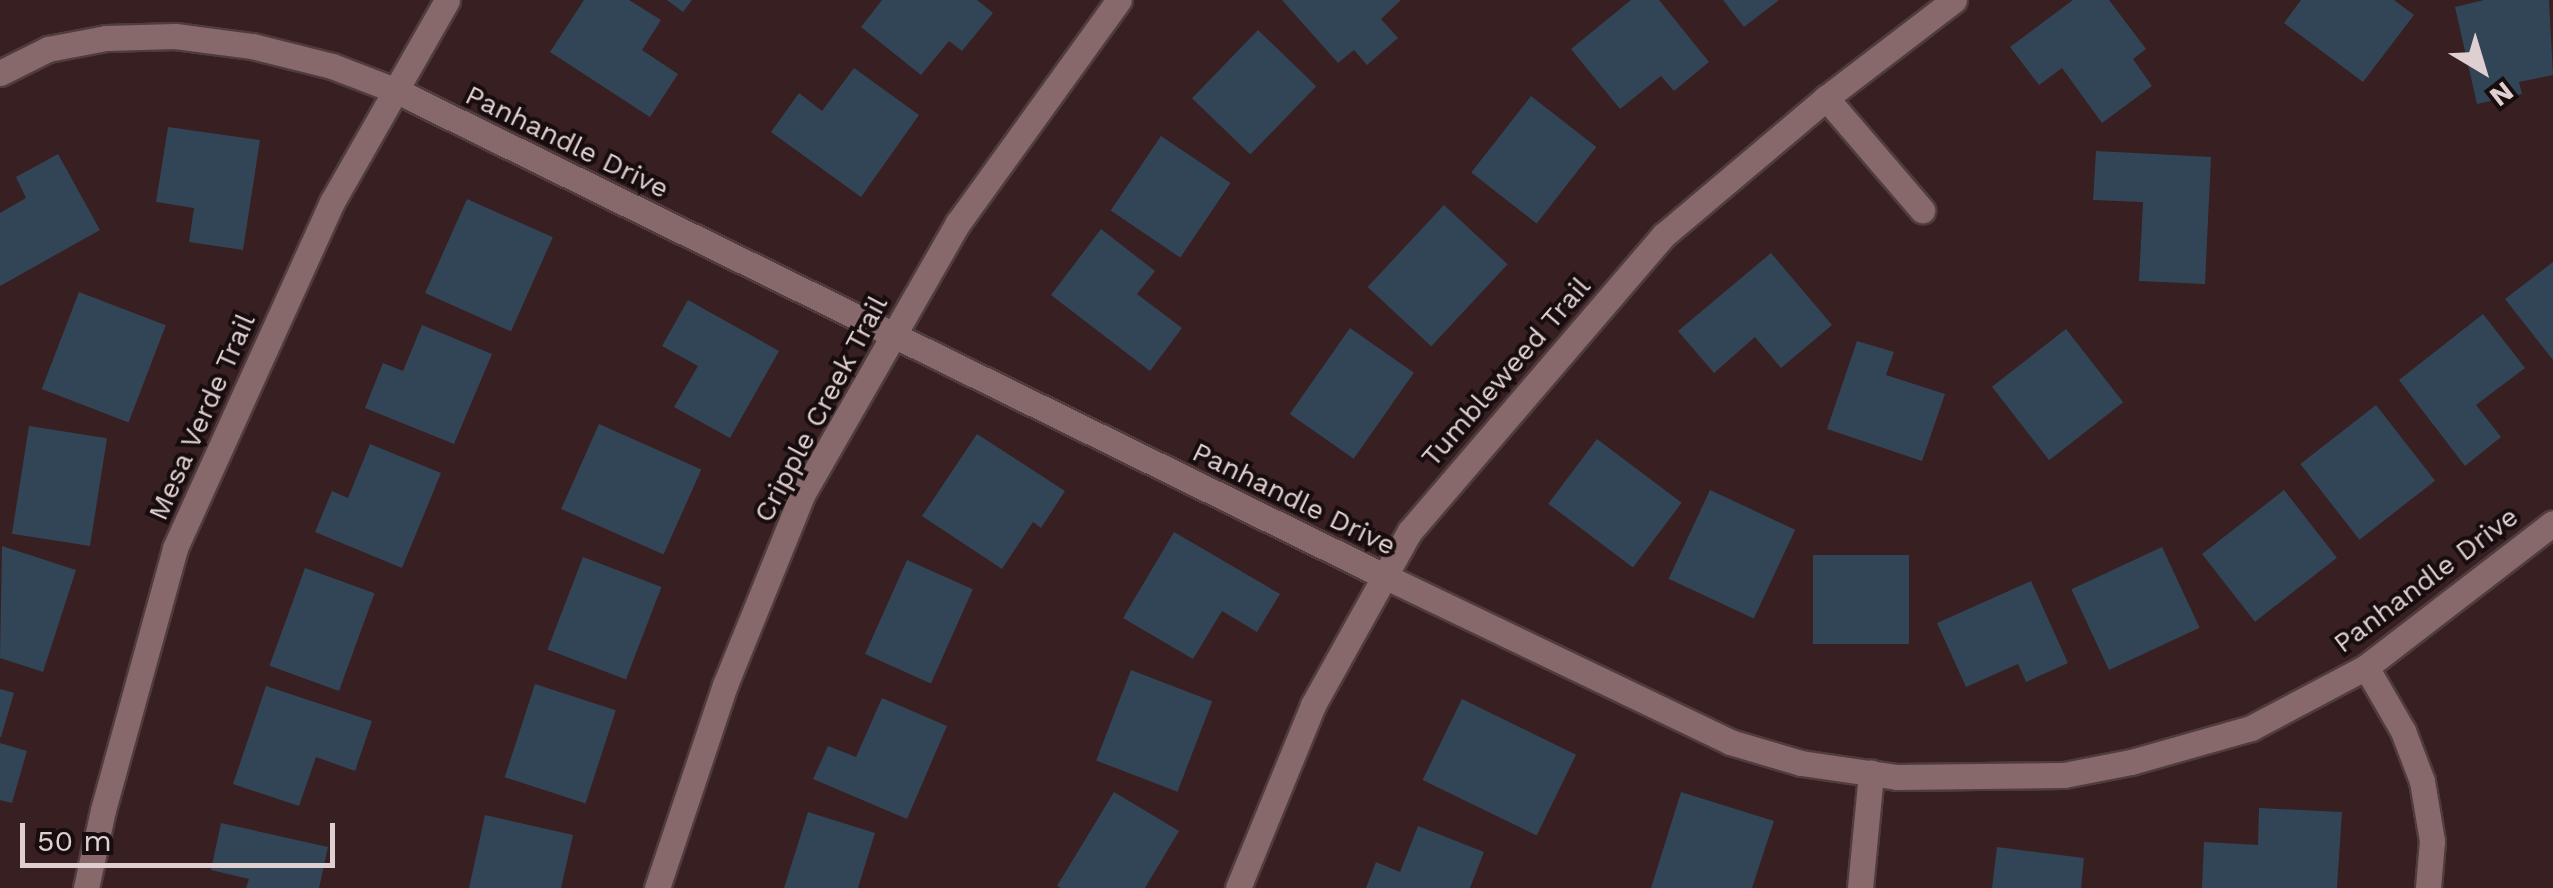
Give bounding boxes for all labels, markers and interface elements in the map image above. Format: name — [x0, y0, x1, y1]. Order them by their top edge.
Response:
north arrow — [2433, 20, 2533, 120]
text: N — [2483, 75, 2520, 113]
street label: Panhandle Drive — [460, 78, 674, 206]
street label: Tumbleweed Trail — [1414, 270, 1598, 474]
street label: Cripple Creek Trail — [747, 289, 895, 529]
street label: Mesa Verde Trail — [141, 307, 263, 527]
street label: Panhandle Drive — [1187, 435, 1401, 563]
street label: Panhandle Drive — [2327, 500, 2525, 660]
scale bar — [25, 803, 340, 865]
text: 50 m — [37, 823, 112, 858]

